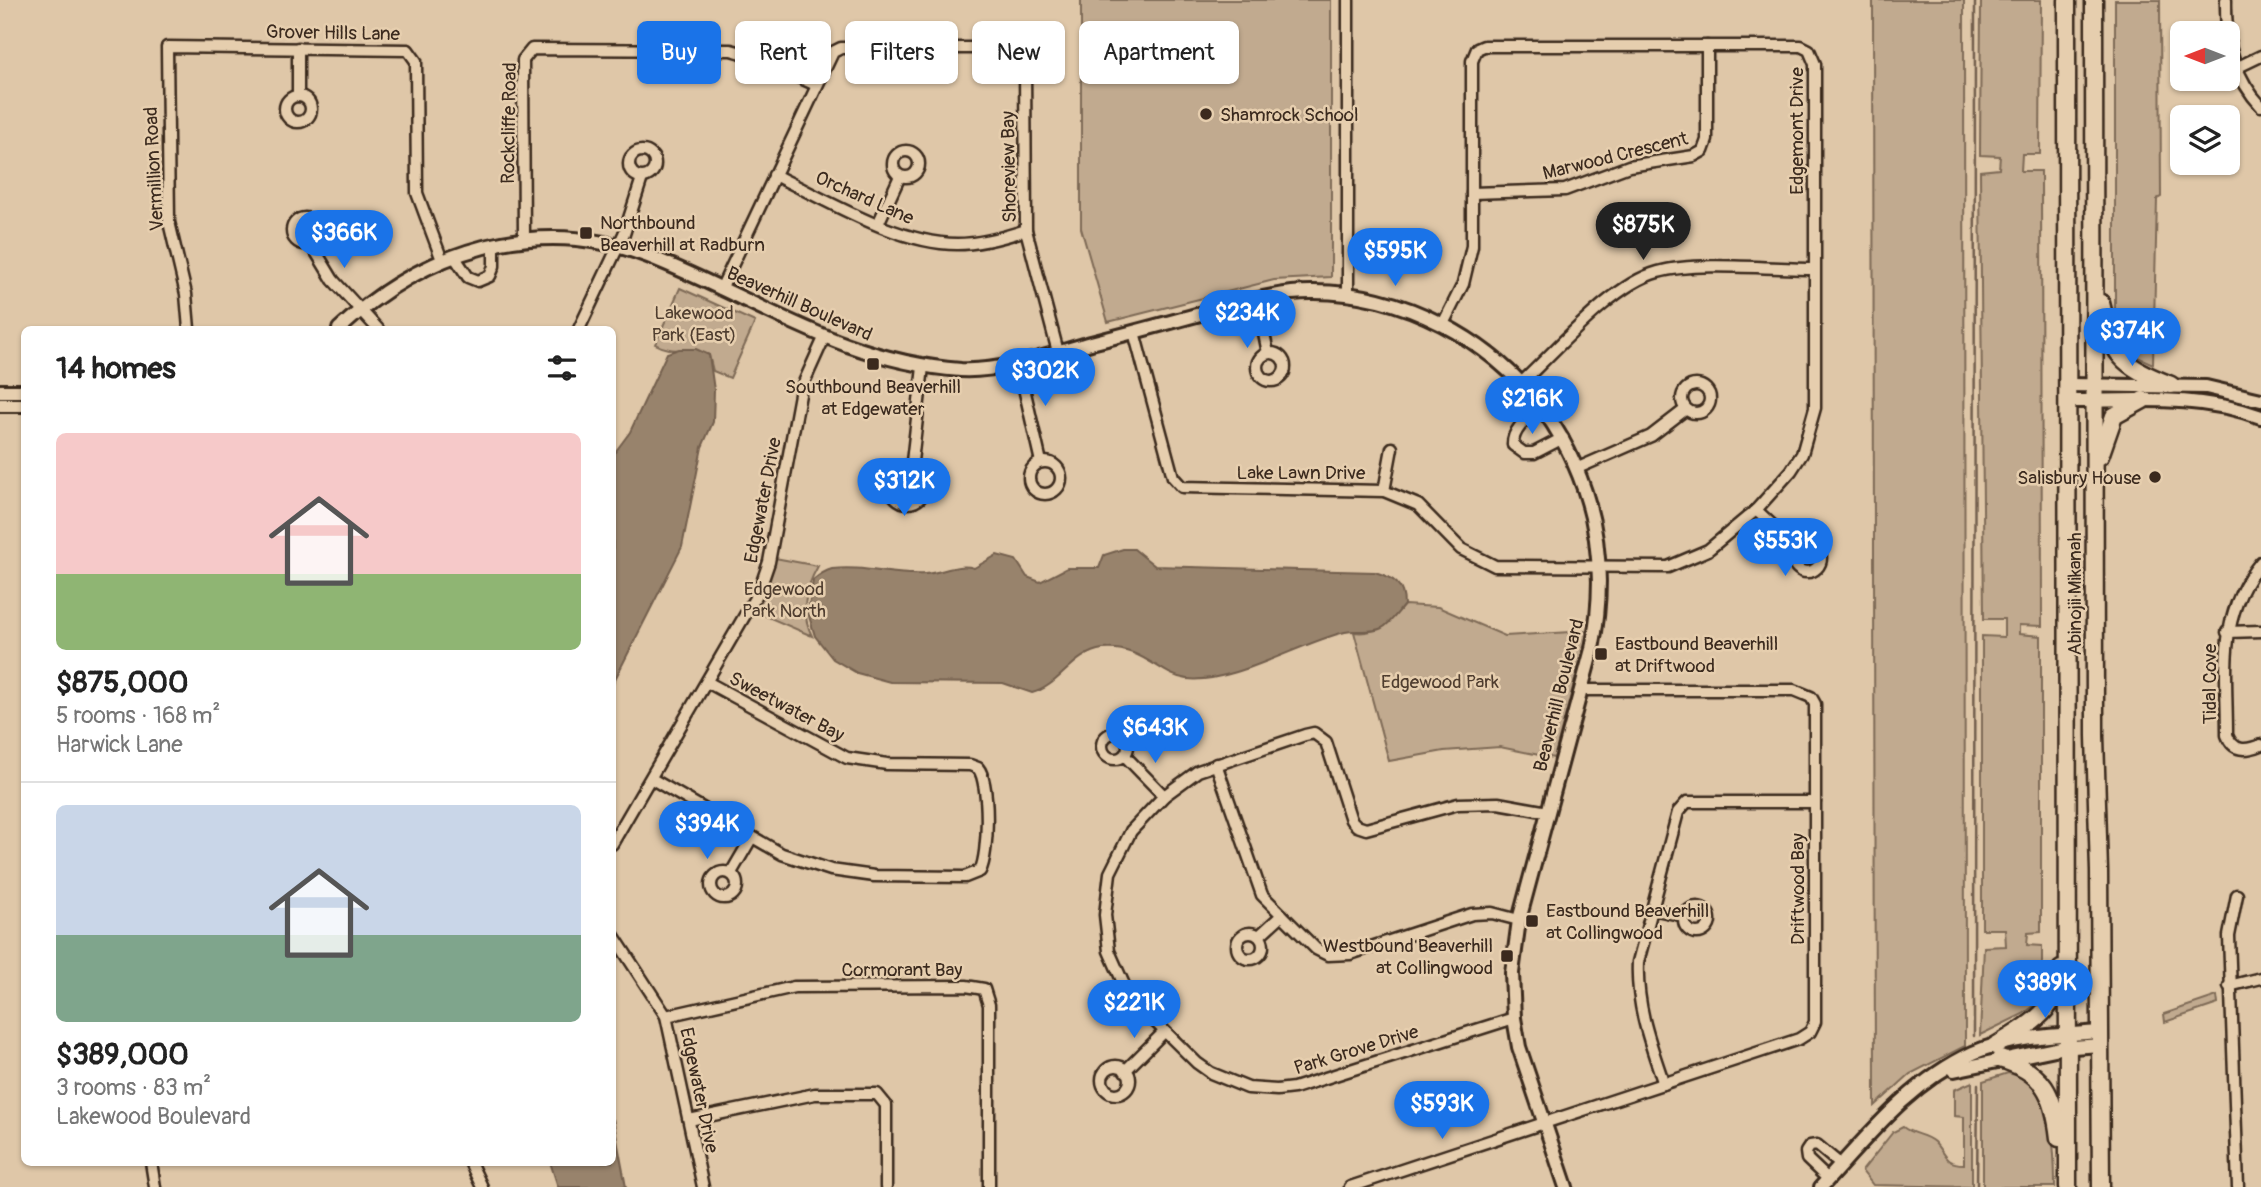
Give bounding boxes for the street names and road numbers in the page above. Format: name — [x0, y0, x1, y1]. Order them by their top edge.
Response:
street label: Grover Hills Lane — [266, 20, 401, 46]
street label: Rockcliffe Road — [496, 62, 522, 184]
street label: Edgemont Drive — [1785, 67, 1809, 195]
street label: Vermillion Road — [139, 106, 169, 232]
street label: Shoreview Bay — [996, 111, 1022, 223]
street label: Marwood Crescent — [1540, 126, 1691, 186]
street label: Orchard Lane — [812, 166, 918, 231]
street label: Beaverhill Boulevard — [723, 261, 876, 347]
street label: Edgewater Drive — [739, 435, 787, 565]
street label: Lake Lawn Drive — [1237, 461, 1366, 485]
street label: Abinojii Mikanah — [2063, 532, 2087, 656]
street label: Beaverhill Boulevard — [1528, 616, 1590, 774]
street label: Tidal Cove — [2198, 643, 2222, 724]
street label: Sweetwater Bay — [725, 666, 848, 747]
street label: Driftwood Bay — [1786, 833, 1810, 945]
street label: Cormorant Bay — [842, 958, 962, 982]
street label: Park Grove Drive — [1291, 1019, 1422, 1080]
street label: Edgewater Drive — [674, 1025, 724, 1156]

